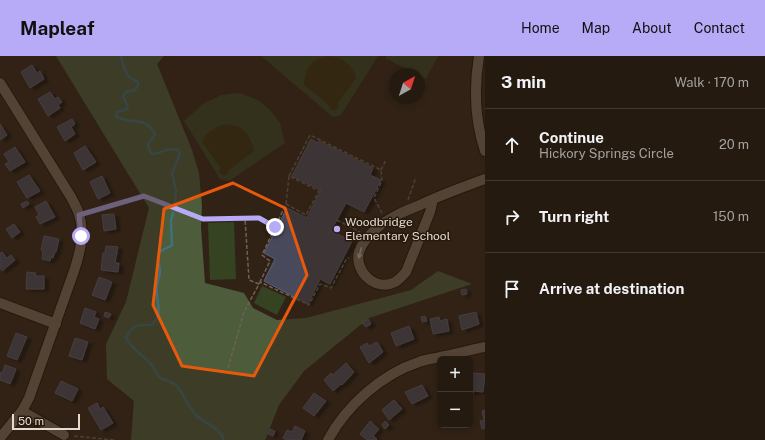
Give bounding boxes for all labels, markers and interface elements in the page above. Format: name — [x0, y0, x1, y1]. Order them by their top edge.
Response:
text: Mapleaf — [20, 17, 94, 39]
text: Home — [521, 20, 560, 36]
text: Map — [582, 20, 610, 36]
text: About — [632, 20, 672, 36]
text: Contact — [694, 20, 745, 36]
north arrow — [389, 68, 425, 104]
text: 3 min — [501, 72, 546, 92]
text: Walk · 170 m — [674, 75, 749, 90]
text: Continue — [539, 129, 604, 146]
icon: ahead — [501, 134, 523, 156]
text: 20 m — [719, 137, 749, 152]
text: Hickory Springs Circle — [539, 146, 674, 161]
icon: right — [501, 206, 523, 228]
text: Turn right — [539, 208, 609, 225]
text: 150 m — [713, 209, 749, 224]
place label: Woodbridge Elementary School — [345, 215, 451, 243]
route end — [266, 218, 284, 236]
marker: Woodbridge Elementary School — [332, 224, 342, 234]
route start — [72, 227, 90, 245]
one-way arrow — [357, 248, 363, 260]
icon: arrive — [501, 278, 523, 300]
text: Arrive at destination — [539, 280, 684, 297]
map controls — [437, 356, 473, 428]
button: + — [437, 356, 473, 392]
button: − — [437, 392, 473, 428]
scale bar — [12, 412, 80, 431]
text: 50 m — [18, 415, 44, 427]

